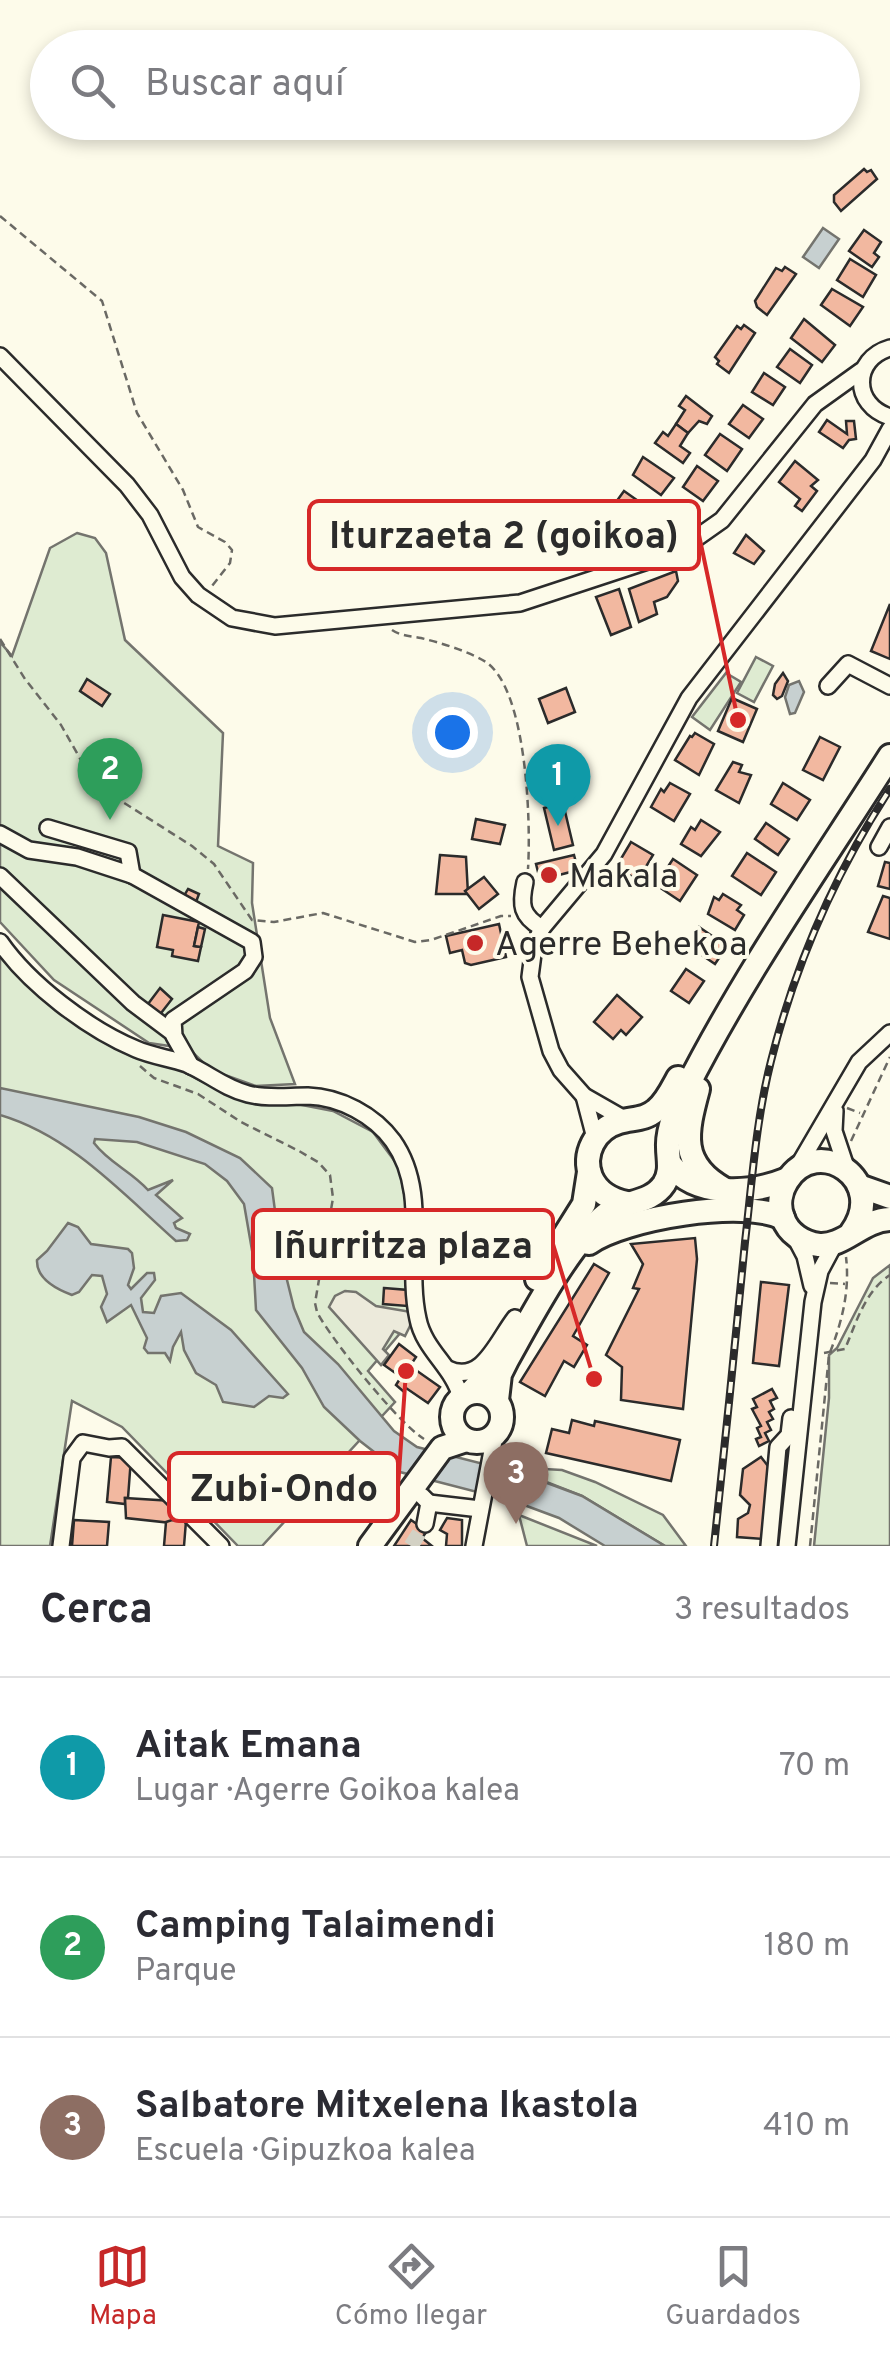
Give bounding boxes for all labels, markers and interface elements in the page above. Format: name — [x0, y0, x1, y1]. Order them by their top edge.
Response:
search box — [30, 30, 860, 140]
icon: search — [65, 58, 120, 113]
text: Buscar aquí — [145, 61, 345, 110]
callout: Iturzaeta 2 (goikoa) — [309, 501, 699, 569]
text: Iturzaeta 2 (goikoa) — [329, 514, 679, 563]
your location — [427, 707, 478, 758]
pin: 2 — [78, 738, 142, 820]
pin: 1 — [526, 744, 590, 826]
place label: Makala — [569, 856, 678, 900]
marker: Makala — [538, 864, 560, 886]
place label: Agerre Behekoa — [495, 924, 748, 968]
marker: Agerre Behekoa — [464, 932, 486, 954]
callout: Iñurritza plaza — [253, 1210, 553, 1278]
text: Iñurritza plaza — [273, 1224, 533, 1273]
pin: 3 — [484, 1442, 548, 1524]
callout: Zubi-Ondo — [169, 1453, 398, 1521]
text: Zubi-Ondo — [190, 1467, 378, 1516]
text: Cerca — [40, 1585, 153, 1638]
text: 3 resultados — [674, 1591, 850, 1631]
text: Aitak Emana — [135, 1723, 362, 1772]
text: 1 — [66, 1747, 79, 1787]
text: 70 m — [779, 1747, 850, 1787]
text: Lugar · Agerre Goikoa kalea — [135, 1772, 520, 1812]
text: Camping Talaimendi — [135, 1903, 496, 1952]
text: 2 — [63, 1927, 82, 1967]
text: 180 m — [764, 1927, 850, 1967]
text: Parque — [135, 1952, 237, 1992]
text: Salbatore Mitxelena Ikastola — [135, 2083, 639, 2132]
text: 3 — [63, 2107, 82, 2147]
text: 410 m — [763, 2107, 850, 2147]
text: Escuela · Gipuzkoa kalea — [135, 2132, 476, 2172]
tab: Mapa — [89, 2239, 157, 2335]
tab: Cómo llegar — [335, 2239, 487, 2335]
tab: Guardados — [665, 2239, 801, 2335]

